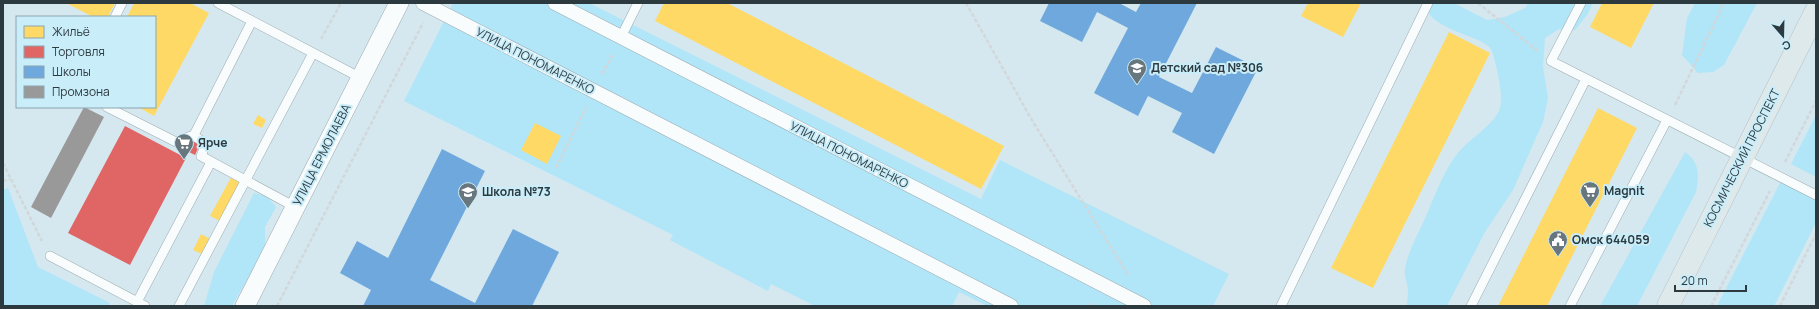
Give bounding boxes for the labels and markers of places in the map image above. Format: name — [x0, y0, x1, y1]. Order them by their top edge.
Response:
school or university icon: Детский сад №306 — [1126, 57, 1148, 85]
place label: Детский сад №306 — [1151, 59, 1263, 76]
supermarket icon: Ярче — [173, 132, 195, 160]
place label: Ярче — [198, 134, 227, 151]
supermarket icon: Magnit — [1579, 180, 1601, 208]
school or university icon: Школа №73 — [457, 181, 479, 209]
place label: Magnit — [1604, 182, 1645, 199]
place label: Школа №73 — [482, 183, 551, 200]
public building icon: Омск 644059 — [1547, 229, 1569, 257]
place label: Омск 644059 — [1572, 231, 1650, 248]

